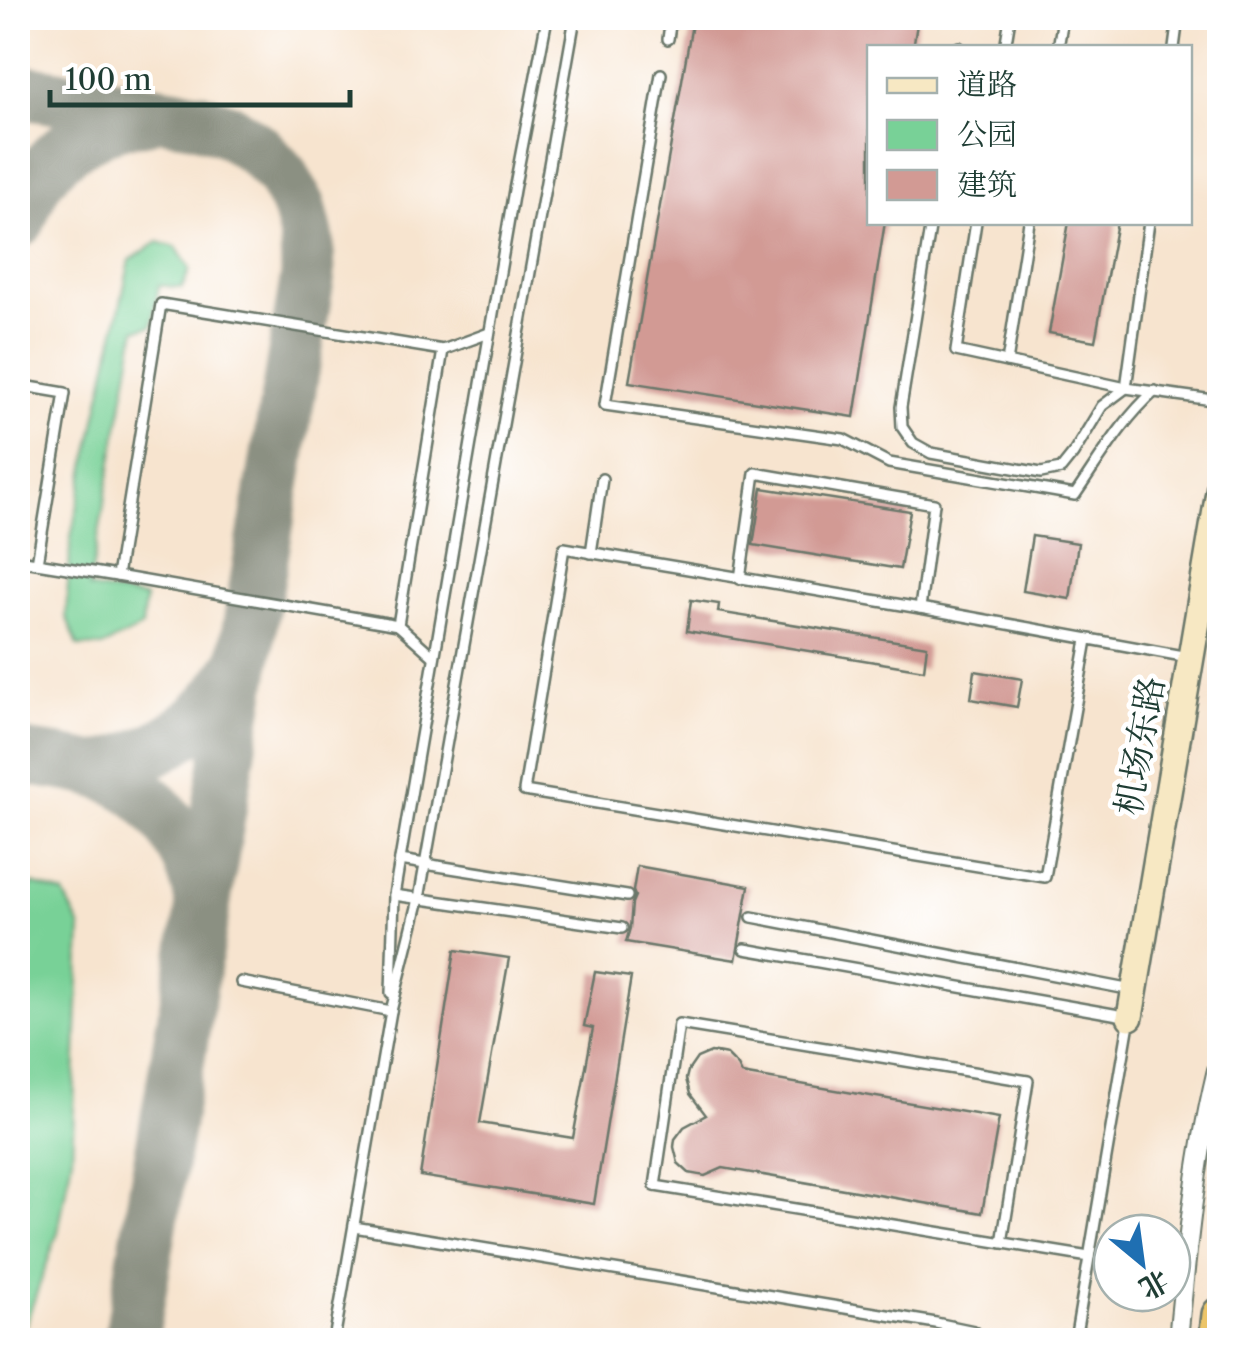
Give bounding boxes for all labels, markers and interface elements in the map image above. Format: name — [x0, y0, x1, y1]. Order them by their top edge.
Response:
scale bar — [50, 45, 350, 107]
legend — [867, 45, 1192, 225]
text: 100 m — [65, 61, 152, 98]
text: 道路 — [957, 66, 1017, 103]
text: 公园 — [957, 116, 1017, 153]
text: 建筑 — [957, 166, 1017, 203]
street label: 机场东路 — [1106, 673, 1173, 819]
north arrow — [1092, 1213, 1192, 1313]
text: 北 — [1134, 1263, 1175, 1307]

